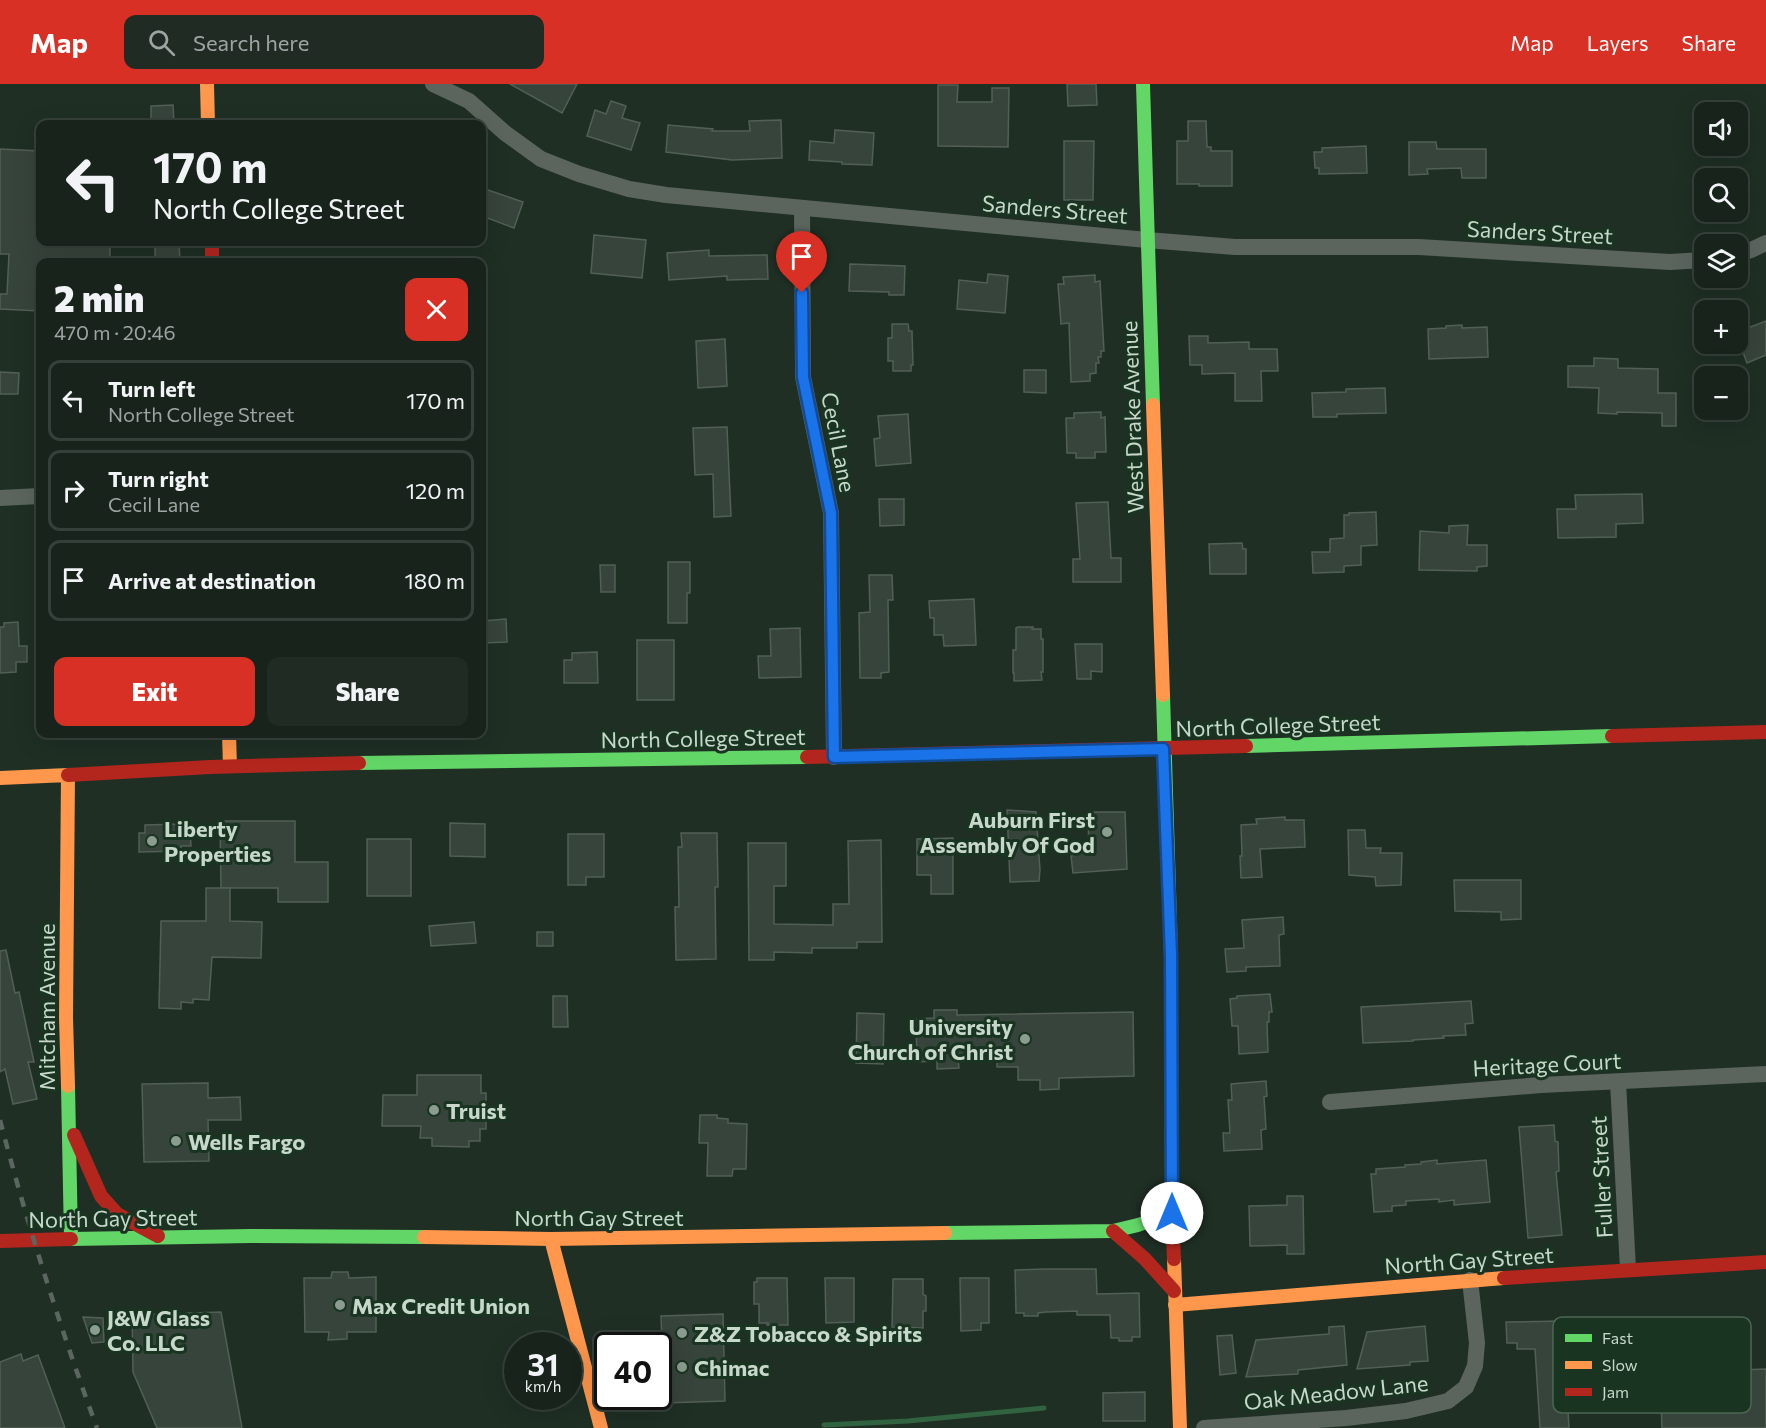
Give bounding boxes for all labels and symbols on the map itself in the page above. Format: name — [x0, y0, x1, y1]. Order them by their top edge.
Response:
street label: Sanders Street — [981, 189, 1129, 229]
street label: Sanders Street — [1466, 215, 1614, 249]
pin — [776, 231, 827, 293]
street label: West Drake Avenue — [1115, 320, 1149, 514]
street label: Cecil Lane — [816, 390, 862, 494]
street label: North College Street — [1175, 708, 1381, 742]
street label: North College Street — [600, 723, 806, 753]
place label: Auburn First Assembly Of God — [920, 806, 1095, 858]
place label: Liberty Properties — [164, 815, 271, 867]
marker: Auburn First Assembly Of God — [1100, 825, 1114, 839]
marker: Liberty Properties — [145, 834, 159, 848]
street label: Mitcham Avenue — [33, 923, 60, 1091]
place label: University Church of Christ — [848, 1013, 1013, 1065]
marker: University Church of Christ — [1018, 1032, 1032, 1046]
street label: Heritage Court — [1472, 1047, 1622, 1081]
place label: Truist — [446, 1097, 506, 1124]
marker: Truist — [427, 1103, 441, 1117]
street label: Fuller Street — [1584, 1115, 1618, 1239]
place label: Wells Fargo — [188, 1128, 305, 1155]
marker: Wells Fargo — [169, 1134, 183, 1148]
position arrow — [1140, 1181, 1204, 1245]
street label: North Gay Street — [28, 1203, 198, 1233]
street label: North Gay Street — [514, 1204, 684, 1231]
street label: North Gay Street — [1383, 1241, 1555, 1279]
place label: Max Credit Union — [352, 1292, 530, 1319]
marker: Max Credit Union — [333, 1298, 347, 1312]
place label: J&W Glass Co. LLC — [107, 1304, 210, 1356]
legend — [1553, 1317, 1751, 1413]
place label: Z&Z Tobacco & Spirits — [694, 1320, 922, 1347]
marker: J&W Glass Co. LLC — [88, 1323, 102, 1337]
marker: Z&Z Tobacco & Spirits — [675, 1326, 689, 1340]
text: Fast — [1602, 1328, 1633, 1347]
speed limit sign: 40 — [594, 1332, 672, 1410]
place label: Chimac — [694, 1354, 769, 1381]
text: Slow — [1602, 1355, 1638, 1374]
marker: Chimac — [675, 1360, 689, 1374]
street label: Oak Meadow Lane — [1242, 1369, 1430, 1415]
text: Jam — [1602, 1382, 1629, 1401]

